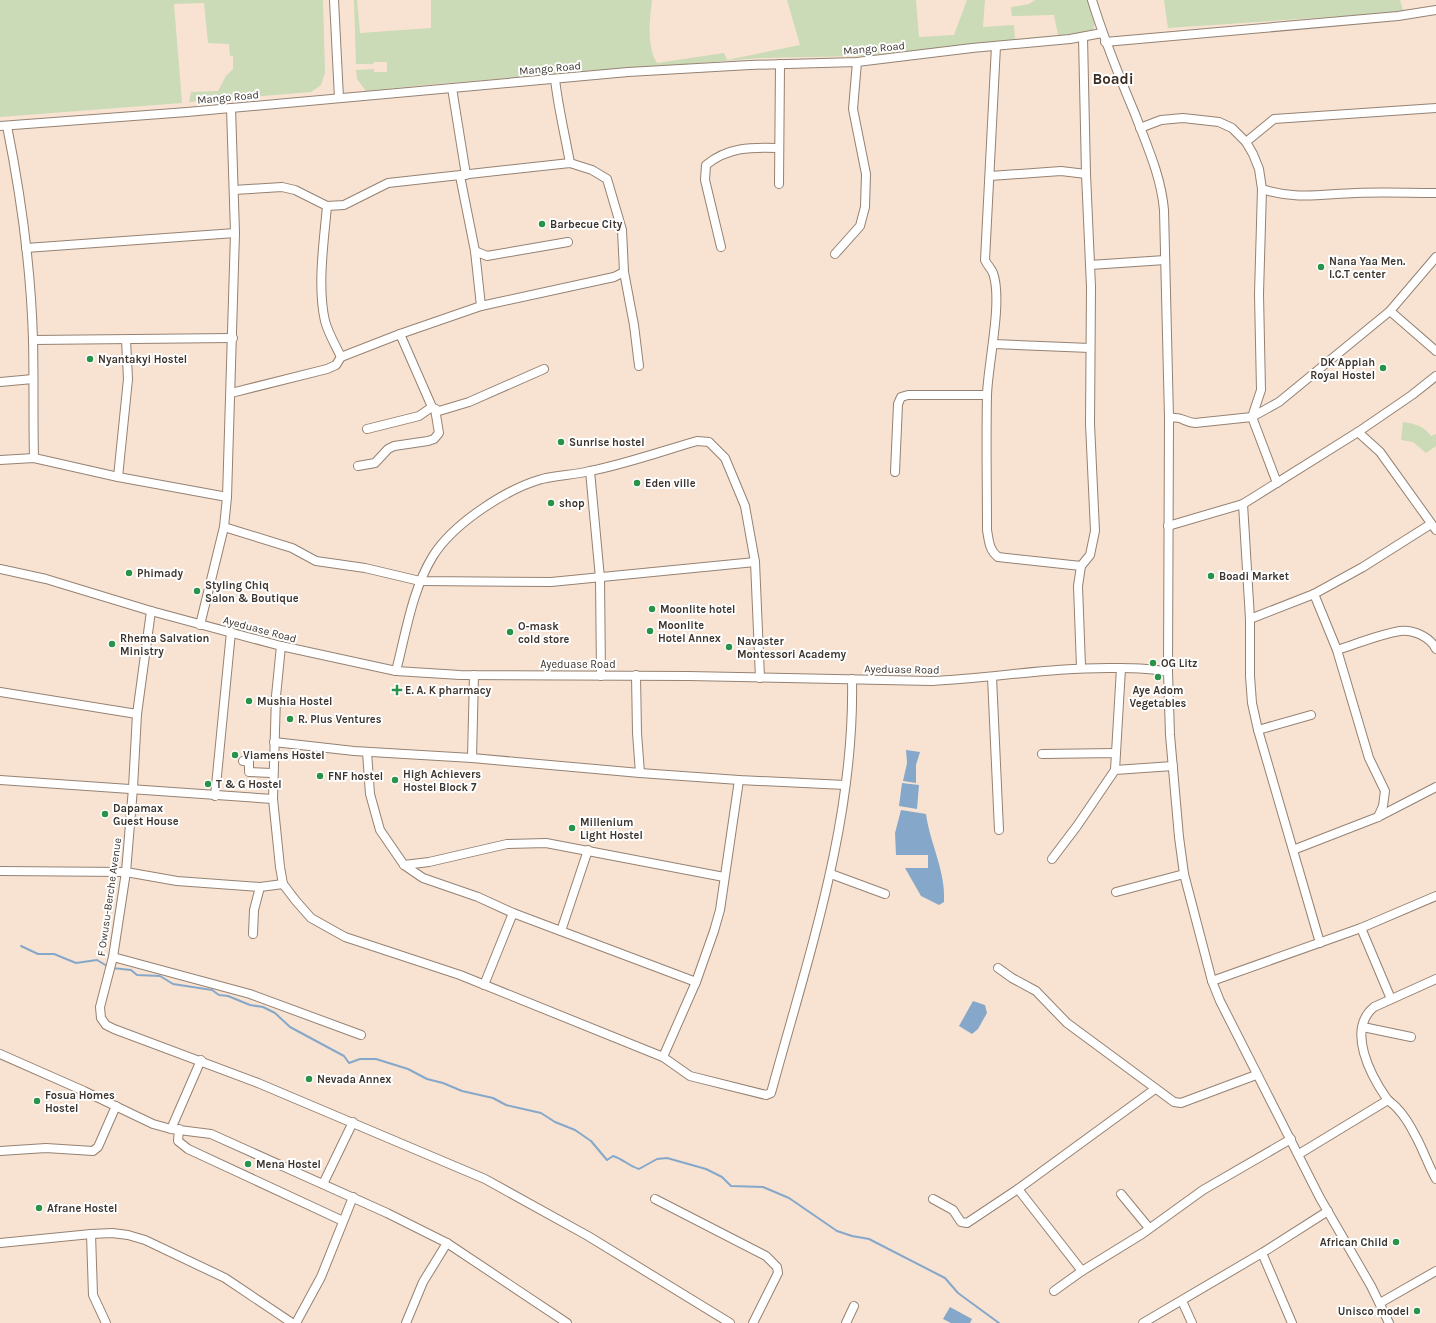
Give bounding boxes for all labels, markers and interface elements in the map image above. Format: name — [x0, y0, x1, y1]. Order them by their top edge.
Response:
street label: Mango Road — [843, 39, 906, 58]
street label: Mango Road — [519, 59, 582, 78]
district label: Boadi — [1092, 70, 1134, 88]
street label: Mango Road — [197, 88, 260, 107]
place label: Barbecue City — [550, 218, 623, 231]
marker: Barbecue City — [537, 219, 547, 229]
place label: Nana Yaa Men. I.C.T center — [1329, 255, 1406, 281]
marker: Nana Yaa Men. I.C.T center — [1316, 262, 1326, 272]
place label: Nyantakyi Hostel — [98, 353, 187, 366]
marker: Nyantakyi Hostel — [85, 354, 95, 364]
place label: DK Appiah Royal Hostel — [1310, 356, 1375, 382]
marker: DK Appiah Royal Hostel — [1378, 363, 1388, 373]
place label: Sunrise hostel — [569, 436, 645, 449]
marker: Sunrise hostel — [556, 437, 566, 447]
place label: Eden ville — [645, 477, 696, 490]
marker: Eden ville — [632, 478, 642, 488]
place label: shop — [559, 497, 585, 510]
marker: shop — [546, 498, 556, 508]
place label: Phimady — [137, 567, 183, 580]
marker: Phimady — [124, 568, 134, 578]
place label: Boadi Market — [1219, 570, 1290, 583]
marker: Boadi Market — [1206, 571, 1216, 581]
place label: Styling Chiq Salon & Boutique — [205, 579, 299, 605]
marker: Styling Chiq Salon & Boutique — [192, 586, 202, 596]
place label: Moonlite hotel — [660, 603, 735, 616]
marker: Moonlite hotel — [647, 604, 657, 614]
street label: Ayeduase Road — [222, 613, 298, 646]
place label: Moonlite Hotel Annex — [658, 619, 721, 645]
place label: O-mask cold store — [518, 620, 570, 646]
marker: Moonlite Hotel Annex — [645, 626, 655, 636]
marker: O-mask cold store — [505, 627, 515, 637]
place label: Rhema Salvation Ministry — [120, 632, 209, 658]
place label: Navaster Montessori Academy — [737, 635, 847, 661]
marker: Rhema Salvation Ministry — [107, 639, 117, 649]
marker: Navaster Montessori Academy — [724, 642, 734, 652]
place label: OG Litz — [1161, 657, 1198, 670]
street label: Ayeduase Road — [540, 658, 616, 671]
marker: OG Litz — [1148, 658, 1158, 668]
street label: Ayeduase Road — [864, 662, 940, 677]
marker: Aye Adom Vegetables — [1153, 672, 1163, 682]
place label: E. A. K pharmacy — [405, 684, 492, 697]
place label: Aye Adom Vegetables — [1130, 684, 1187, 710]
marker: E. A. K pharmacy — [392, 685, 402, 695]
place label: Mushia Hostel — [257, 695, 332, 708]
marker: Mushia Hostel — [244, 696, 254, 706]
place label: R. Plus Ventures — [298, 713, 382, 726]
marker: R. Plus Ventures — [285, 714, 295, 724]
place label: Viamens Hostel — [243, 749, 325, 762]
marker: Viamens Hostel — [230, 750, 240, 760]
place label: High Achievers Hostel Block 7 — [403, 768, 481, 794]
place label: FNF hostel — [328, 770, 383, 783]
marker: FNF hostel — [315, 771, 325, 781]
marker: High Achievers Hostel Block 7 — [390, 775, 400, 785]
place label: T & G Hostel — [216, 778, 282, 791]
marker: T & G Hostel — [203, 779, 213, 789]
place label: Dapamax Guest House — [113, 802, 179, 828]
marker: Dapamax Guest House — [100, 809, 110, 819]
place label: Millenium Light Hostel — [580, 816, 643, 842]
marker: Millenium Light Hostel — [567, 823, 577, 833]
street label: F Owusu-Berche Avenue — [95, 837, 124, 957]
place label: Nevada Annex — [317, 1073, 391, 1086]
marker: Nevada Annex — [304, 1074, 314, 1084]
place label: Fosua Homes Hostel — [45, 1089, 115, 1115]
marker: Fosua Homes Hostel — [32, 1096, 42, 1106]
place label: Mena Hostel — [256, 1158, 321, 1171]
marker: Mena Hostel — [243, 1159, 253, 1169]
place label: Afrane Hostel — [47, 1202, 117, 1215]
marker: Afrane Hostel — [34, 1203, 44, 1213]
place label: African Child — [1320, 1236, 1388, 1249]
marker: African Child — [1391, 1237, 1401, 1247]
place label: Unisco model — [1338, 1305, 1409, 1318]
marker: Unisco model — [1412, 1306, 1422, 1316]

